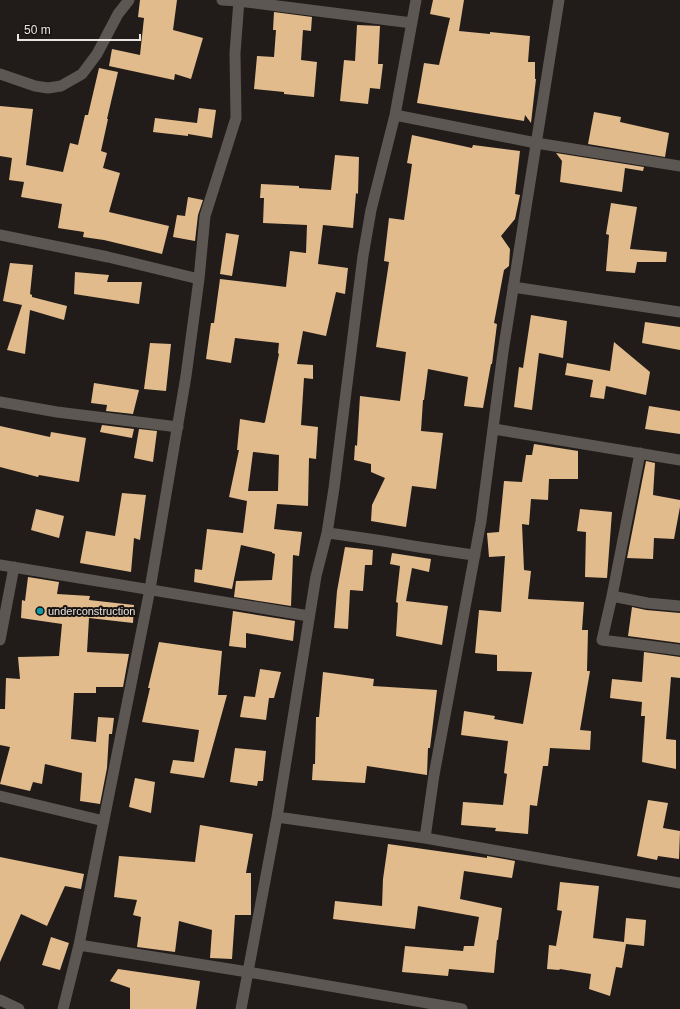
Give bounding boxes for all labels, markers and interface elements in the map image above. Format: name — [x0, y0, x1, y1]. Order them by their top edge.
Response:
scale bar — [18, 16, 140, 42]
text: 50 m — [24, 23, 51, 37]
place label: underconstruction — [48, 605, 135, 617]
marker: underconstruction — [35, 606, 45, 616]

